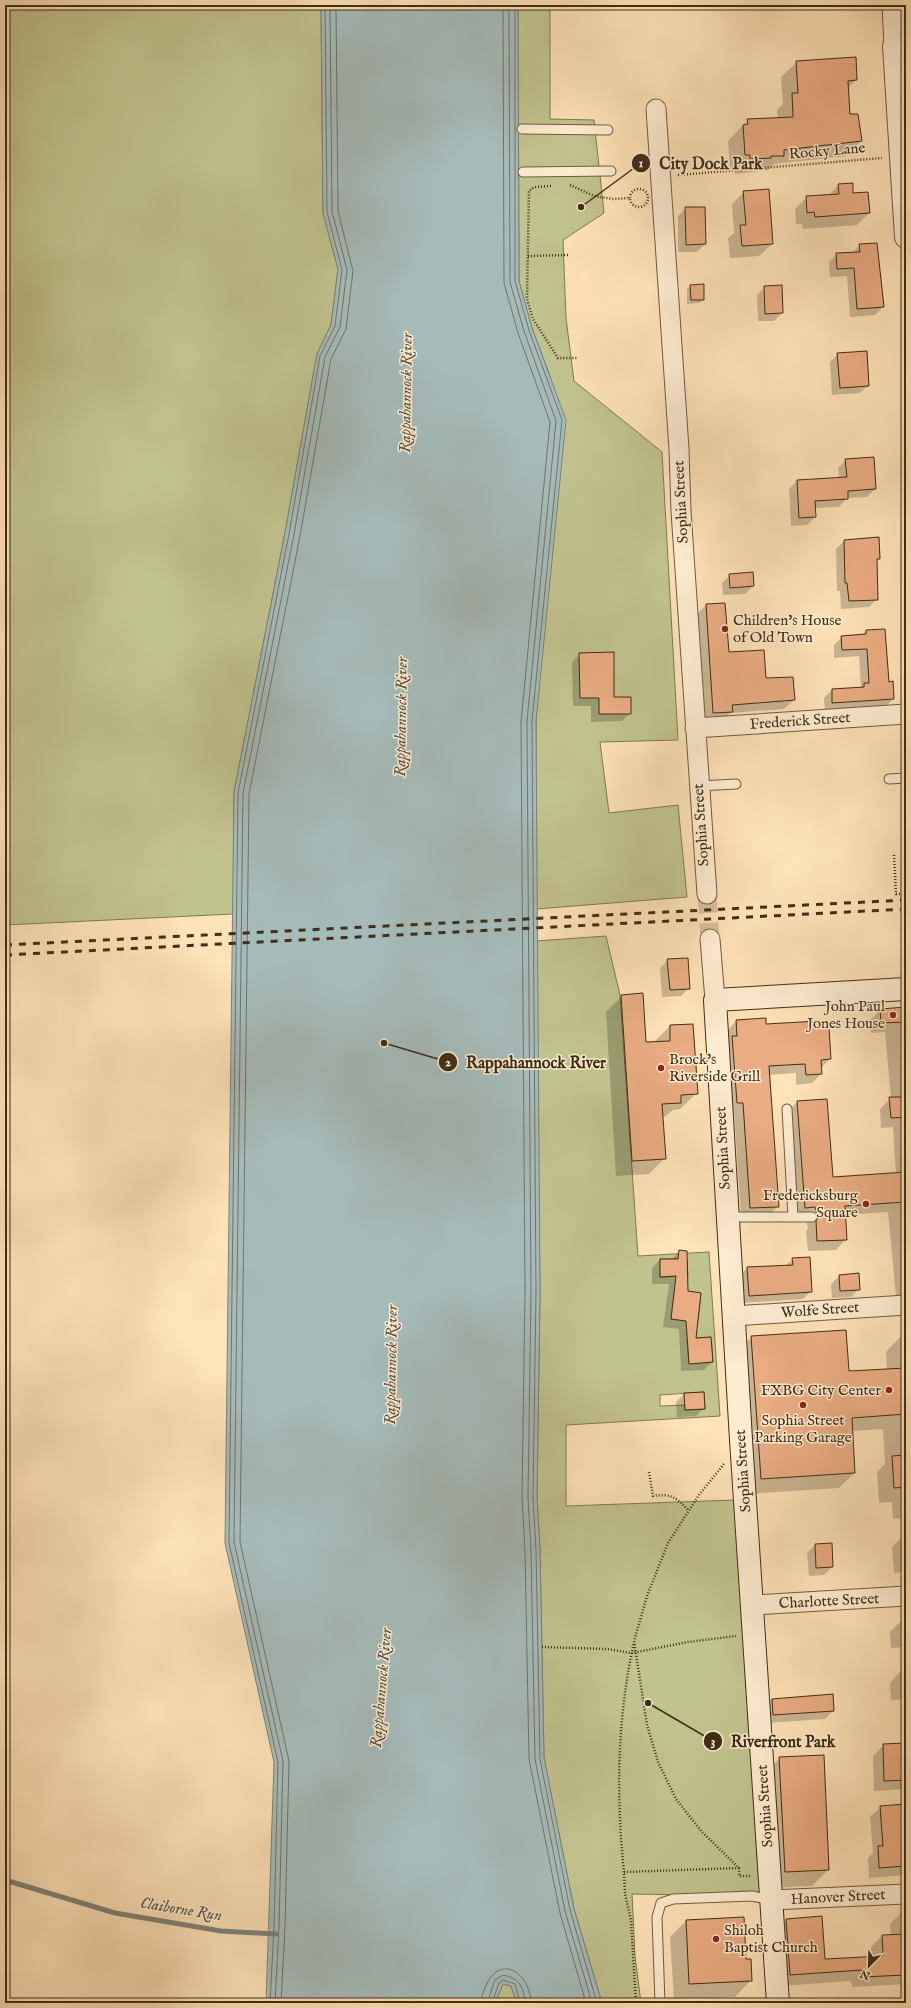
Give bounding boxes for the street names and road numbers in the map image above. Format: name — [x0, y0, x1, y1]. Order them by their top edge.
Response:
street label: Rocky Lane — [788, 138, 866, 164]
street label: Sophia Street — [669, 460, 693, 544]
street label: Frederick Street — [749, 708, 851, 734]
street label: Sophia Street — [689, 783, 713, 867]
street label: Sophia Street — [711, 1106, 735, 1190]
street label: Wolfe Street — [780, 1298, 860, 1322]
street label: Sophia Street — [731, 1429, 755, 1513]
street label: Charlotte Street — [778, 1589, 880, 1613]
street label: Sophia Street — [753, 1764, 777, 1848]
street label: Hanover Street — [790, 1885, 886, 1909]

